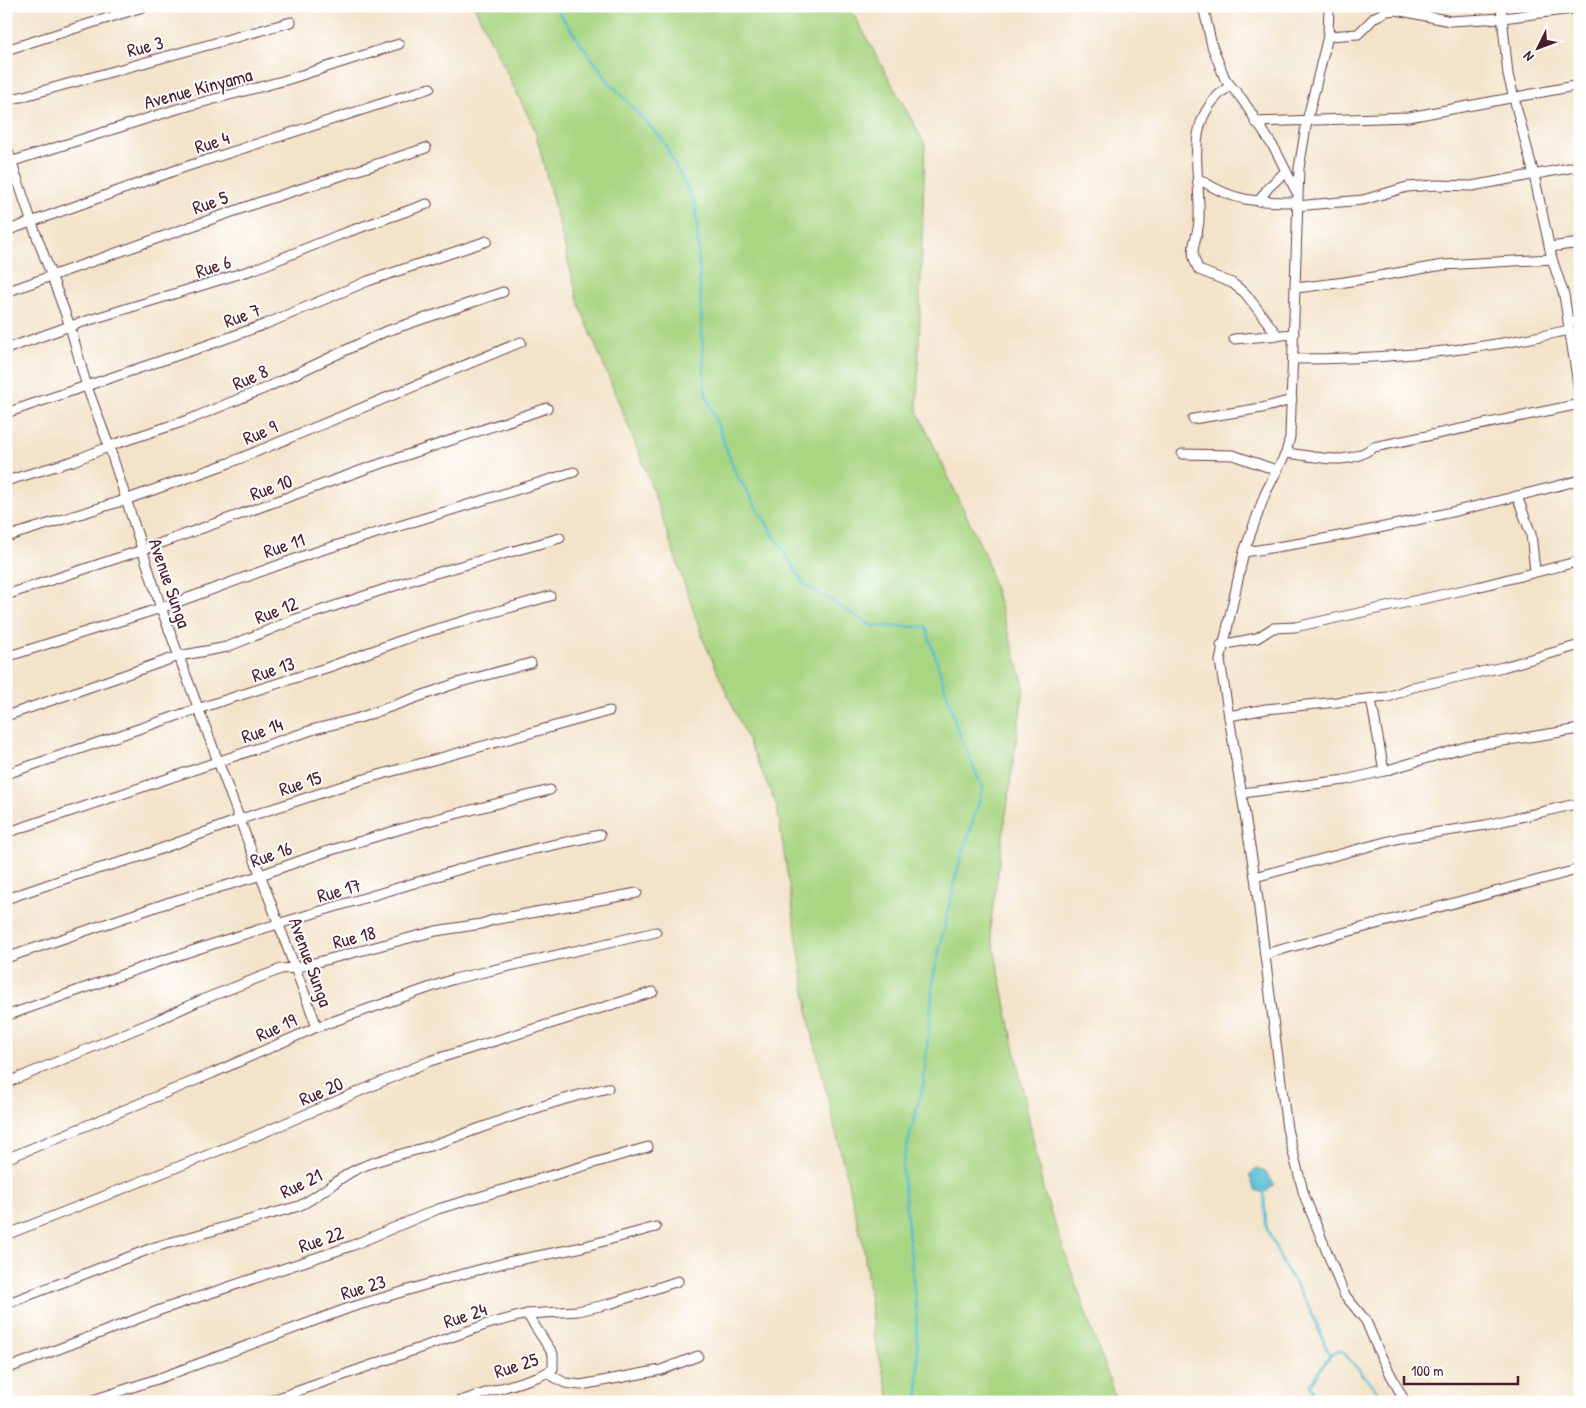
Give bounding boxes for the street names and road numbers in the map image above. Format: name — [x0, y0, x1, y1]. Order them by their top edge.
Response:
street label: Rue 3 — [124, 29, 166, 63]
street label: Avenue Kinyama — [141, 61, 256, 115]
street label: Rue 4 — [191, 124, 233, 160]
street label: Rue 5 — [189, 184, 231, 220]
street label: Rue 6 — [192, 248, 234, 284]
street label: Rue 7 — [220, 296, 264, 334]
street label: Rue 8 — [228, 358, 272, 396]
street label: Rue 9 — [239, 413, 281, 451]
street label: Rue 10 — [246, 467, 296, 507]
street label: Rue 11 — [260, 526, 308, 564]
street label: Avenue Sunga — [143, 535, 198, 632]
street label: Rue 12 — [251, 590, 301, 630]
street label: Rue 13 — [248, 650, 298, 688]
street label: Rue 14 — [238, 711, 286, 749]
street label: Rue 15 — [275, 764, 325, 802]
street label: Rue 16 — [247, 834, 295, 874]
street label: Rue 17 — [314, 871, 364, 909]
street label: Avenue Sunga — [283, 914, 339, 1011]
street label: Rue 18 — [330, 919, 378, 955]
street label: Rue 19 — [252, 1007, 301, 1047]
street label: Rue 20 — [295, 1070, 347, 1112]
street label: Rue 21 — [276, 1162, 327, 1204]
street label: Rue 22 — [295, 1219, 347, 1259]
street label: Rue 23 — [337, 1268, 389, 1306]
street label: Rue 24 — [440, 1296, 490, 1334]
street label: Rue 25 — [491, 1346, 541, 1384]

